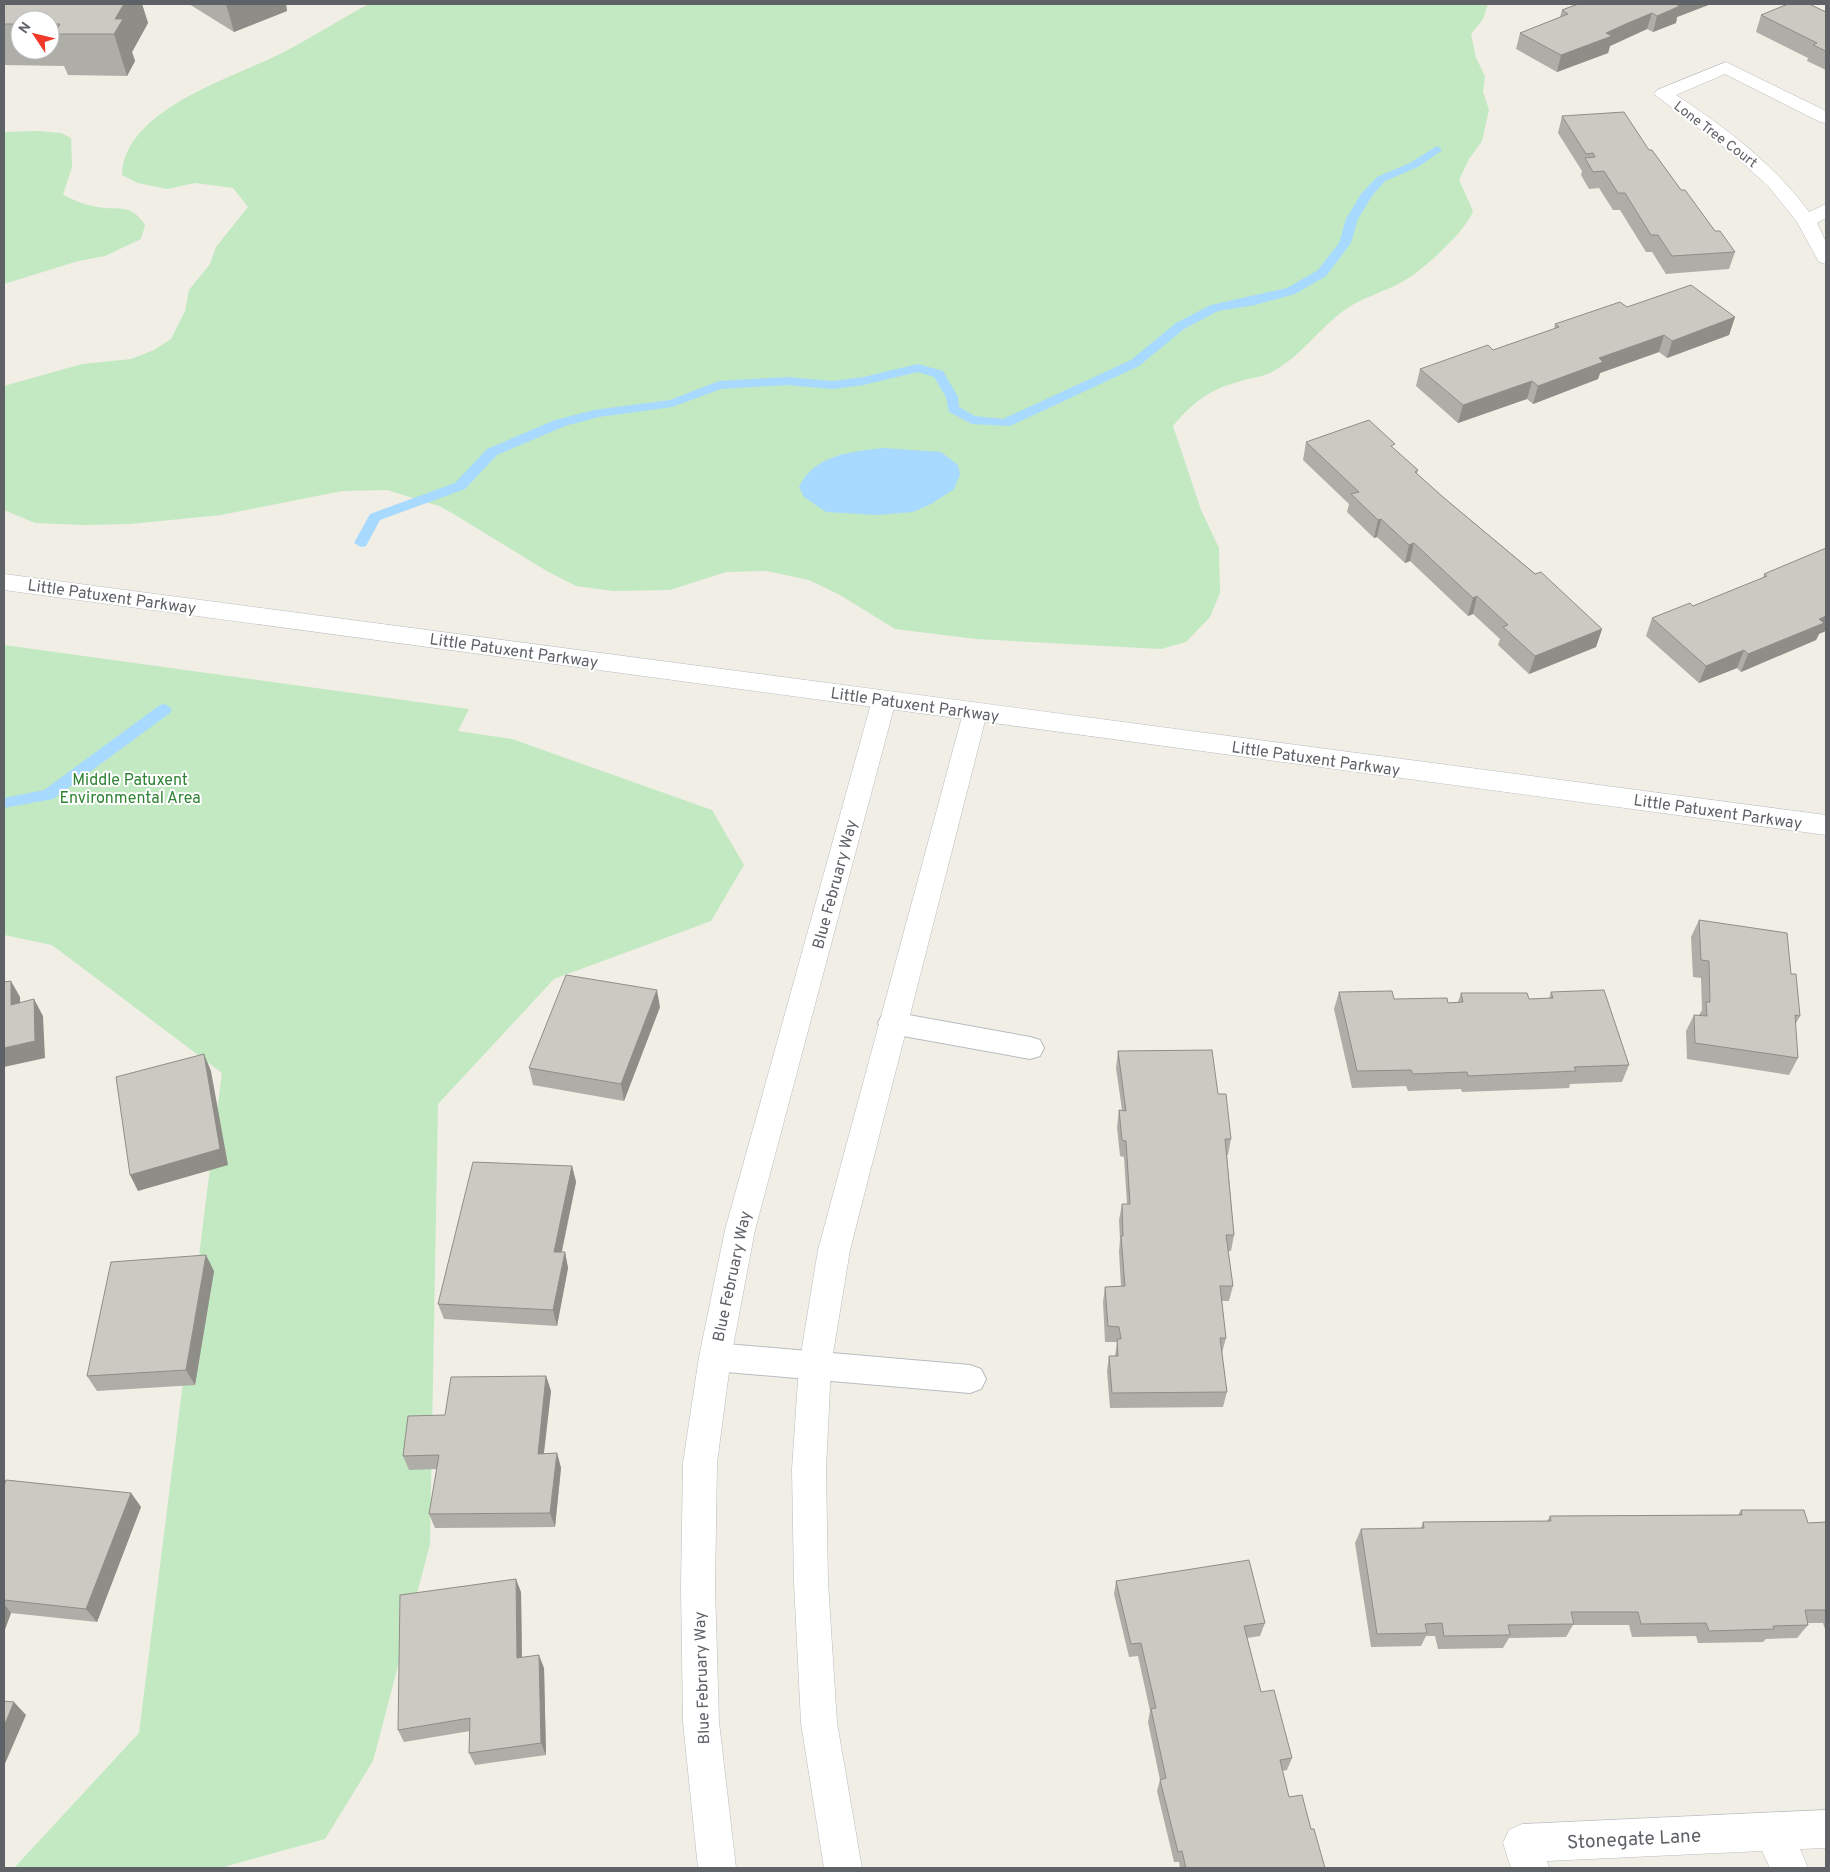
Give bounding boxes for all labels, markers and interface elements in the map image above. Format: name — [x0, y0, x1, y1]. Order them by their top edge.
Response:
north arrow — [10, 10, 60, 60]
text: N — [16, 19, 35, 37]
street label: Lone Tree Court — [1670, 98, 1760, 172]
street label: Little Patuxent Parkway — [26, 576, 197, 620]
street label: Little Patuxent Parkway — [428, 630, 599, 674]
street label: Little Patuxent Parkway — [829, 684, 1000, 728]
street label: Little Patuxent Parkway — [1230, 738, 1401, 782]
park label: Middle Patuxent Environmental Area — [59, 771, 201, 809]
street label: Little Patuxent Parkway — [1632, 791, 1803, 835]
street label: Blue February Way — [809, 818, 863, 951]
street label: Blue February Way — [709, 1209, 757, 1344]
street label: Blue February Way — [691, 1611, 715, 1745]
street label: Stonegate Lane — [1566, 1824, 1702, 1856]

